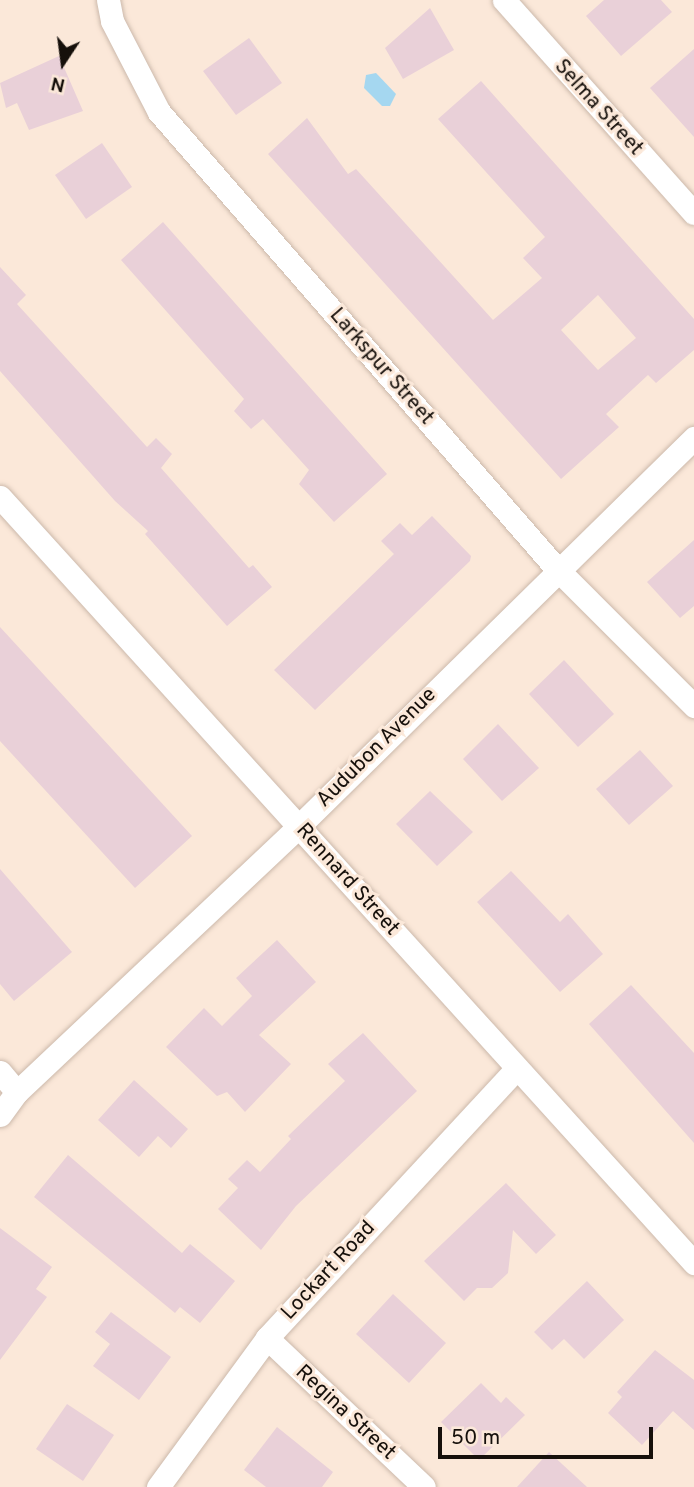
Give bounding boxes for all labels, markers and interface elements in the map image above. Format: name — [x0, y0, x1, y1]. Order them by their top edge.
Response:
north arrow — [28, 28, 98, 98]
street label: Selma Street — [548, 55, 648, 161]
text: N — [49, 70, 68, 97]
street label: Larkspur Street — [323, 303, 439, 431]
street label: Audubon Avenue — [311, 682, 443, 814]
street label: Rennard Street — [290, 819, 404, 941]
street label: Lockart Road — [277, 1216, 381, 1326]
street label: Regina Street — [290, 1360, 400, 1466]
scale bar — [442, 1414, 657, 1458]
text: 50 m — [451, 1425, 500, 1452]

